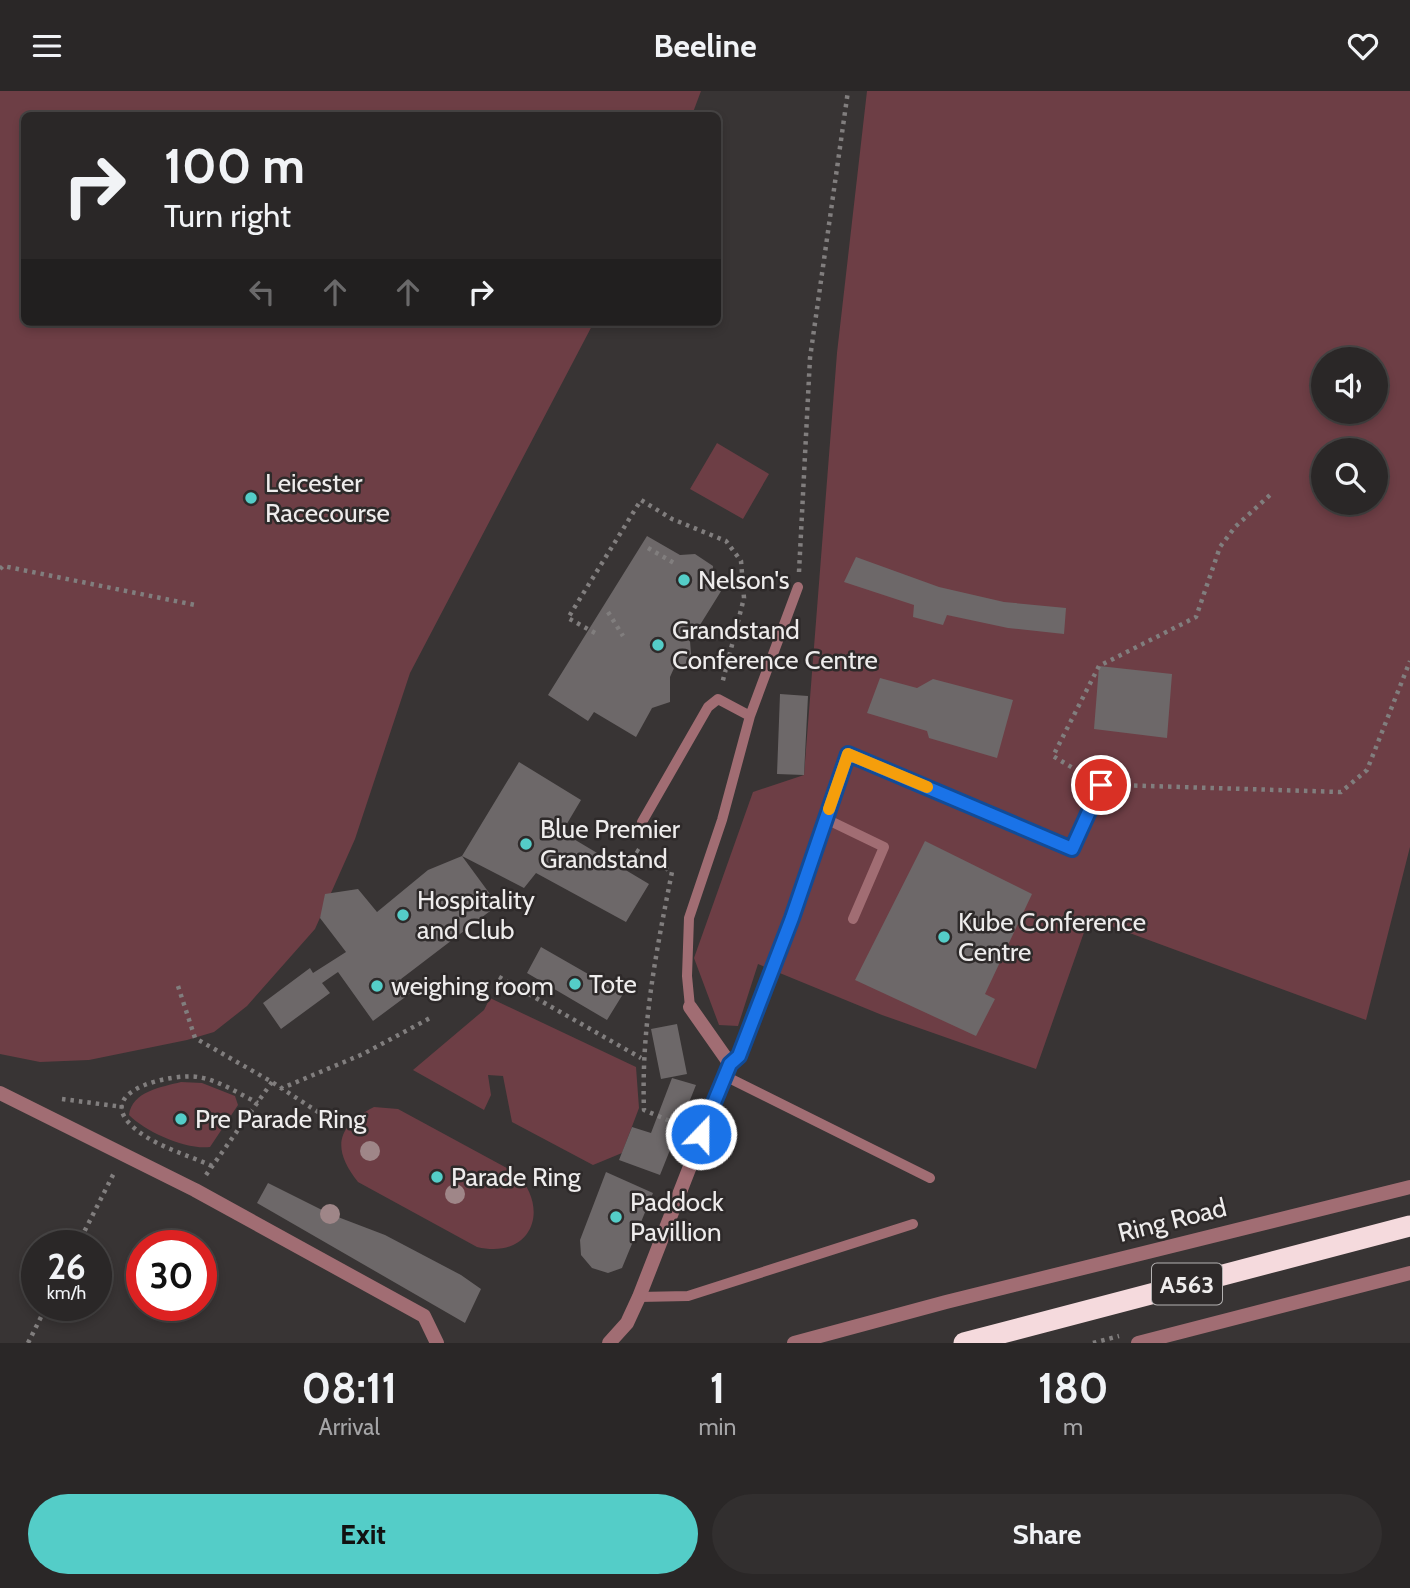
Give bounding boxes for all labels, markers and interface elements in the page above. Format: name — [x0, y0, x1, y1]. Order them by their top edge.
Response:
text: Beeline — [653, 26, 757, 65]
icon: menu — [28, 27, 66, 65]
icon: heart — [1344, 27, 1382, 65]
text: 100 m — [164, 136, 305, 195]
icon: right — [49, 140, 140, 231]
text: Turn right — [164, 196, 291, 235]
icon: left — [243, 273, 281, 311]
icon: ahead — [316, 273, 354, 311]
icon: ahead — [389, 273, 427, 311]
icon: right — [462, 273, 500, 311]
map controls — [1311, 347, 1388, 515]
button: sound — [1311, 347, 1388, 424]
button: search — [1311, 438, 1388, 515]
place label: Leicester Racecourse — [265, 467, 390, 529]
marker: Leicester Racecourse — [243, 490, 259, 506]
place label: Nelson's — [698, 564, 790, 596]
marker: Nelson's — [676, 572, 692, 588]
place label: Grandstand Conference Centre — [672, 614, 878, 676]
marker: Grandstand Conference Centre — [650, 637, 666, 653]
pin — [1071, 755, 1131, 815]
icon: arrive — [1082, 766, 1120, 804]
place label: Blue Premier Grandstand — [540, 813, 681, 875]
marker: Blue Premier Grandstand — [518, 836, 534, 852]
place label: Hospitality and Club — [417, 884, 535, 946]
place label: Kube Conference Centre — [958, 906, 1146, 968]
marker: Hospitality and Club — [395, 907, 411, 923]
marker: Kube Conference Centre — [936, 929, 952, 945]
place label: Tote — [589, 968, 637, 1000]
place label: weighing room — [391, 970, 554, 1002]
marker: Tote — [567, 976, 583, 992]
marker: weighing room — [369, 978, 385, 994]
position arrow — [664, 1097, 738, 1171]
place label: Pre Parade Ring — [195, 1103, 367, 1135]
marker: Pre Parade Ring — [173, 1111, 189, 1127]
place label: Parade Ring — [451, 1161, 582, 1193]
marker: Parade Ring — [429, 1169, 445, 1185]
place label: Paddock Pavillion — [630, 1186, 724, 1248]
street label: Ring Road — [1114, 1191, 1230, 1249]
marker: Paddock Pavillion — [608, 1209, 624, 1225]
speed limit sign: 30 — [126, 1230, 217, 1321]
text: 26 — [47, 1245, 86, 1288]
road number: A563 — [1152, 1263, 1222, 1304]
text: km/h — [47, 1282, 86, 1304]
text: 08:11 — [302, 1362, 397, 1414]
text: 1 — [710, 1362, 725, 1414]
text: 180 — [1038, 1362, 1108, 1414]
text: Arrival — [319, 1413, 380, 1441]
text: min — [698, 1413, 736, 1441]
text: m — [1063, 1413, 1083, 1441]
button: Exit — [28, 1494, 698, 1574]
button: Share — [712, 1494, 1382, 1574]

